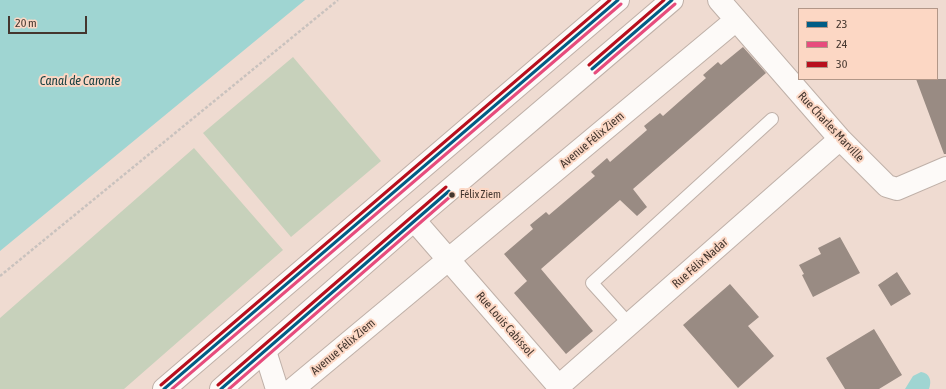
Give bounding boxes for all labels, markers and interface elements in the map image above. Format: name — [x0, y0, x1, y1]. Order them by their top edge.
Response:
scale bar — [10, 8, 89, 34]
legend — [798, 8, 938, 80]
text: 20 m — [15, 16, 37, 30]
text: 23 — [836, 17, 847, 31]
text: 24 — [836, 37, 847, 51]
text: 30 — [836, 57, 847, 71]
water label: Canal de Caronte — [40, 73, 120, 89]
street label: Rue Charles Marville — [795, 89, 867, 165]
street label: Avenue Félix Ziem — [557, 109, 627, 171]
place label: Félix Ziem — [460, 188, 501, 202]
marker: Félix Ziem — [447, 190, 457, 200]
street label: Rue Félix Nadar — [669, 235, 731, 291]
street label: Rue Louis Cabissol — [473, 289, 537, 359]
street label: Avenue Félix Ziem — [308, 316, 378, 378]

